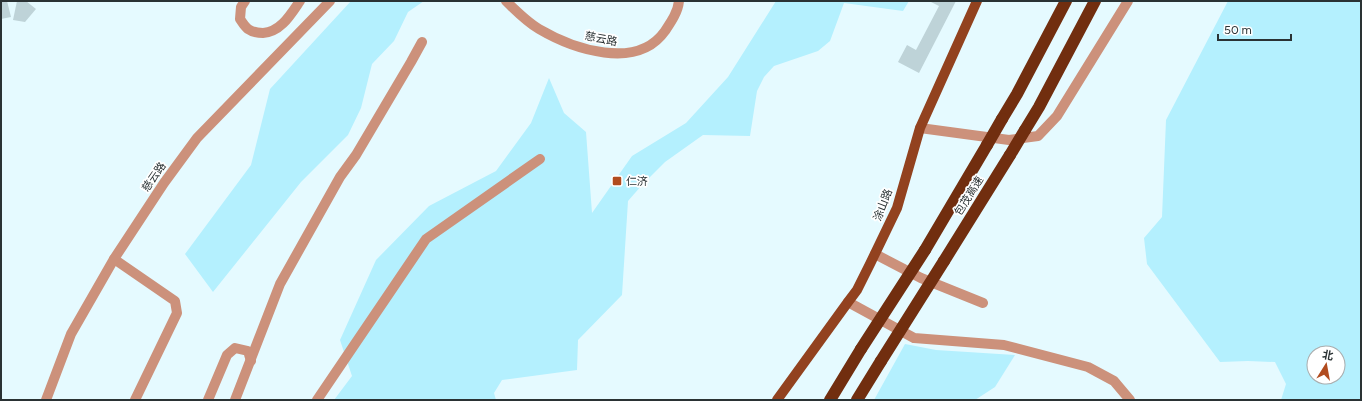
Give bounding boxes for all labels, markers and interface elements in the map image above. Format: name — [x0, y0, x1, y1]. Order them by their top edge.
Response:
scale bar — [1218, 16, 1291, 42]
text: 50 m — [1224, 23, 1252, 37]
street label: 慈云路 — [584, 29, 618, 49]
street label: 慈云路 — [139, 160, 169, 194]
street label: 包茂高速 — [952, 174, 986, 218]
marker: 仁济 — [611, 175, 623, 187]
place label: 仁济 — [626, 175, 648, 188]
street label: 涂山路 — [871, 187, 895, 223]
north arrow — [1306, 345, 1346, 385]
text: 北 — [1321, 348, 1334, 363]

